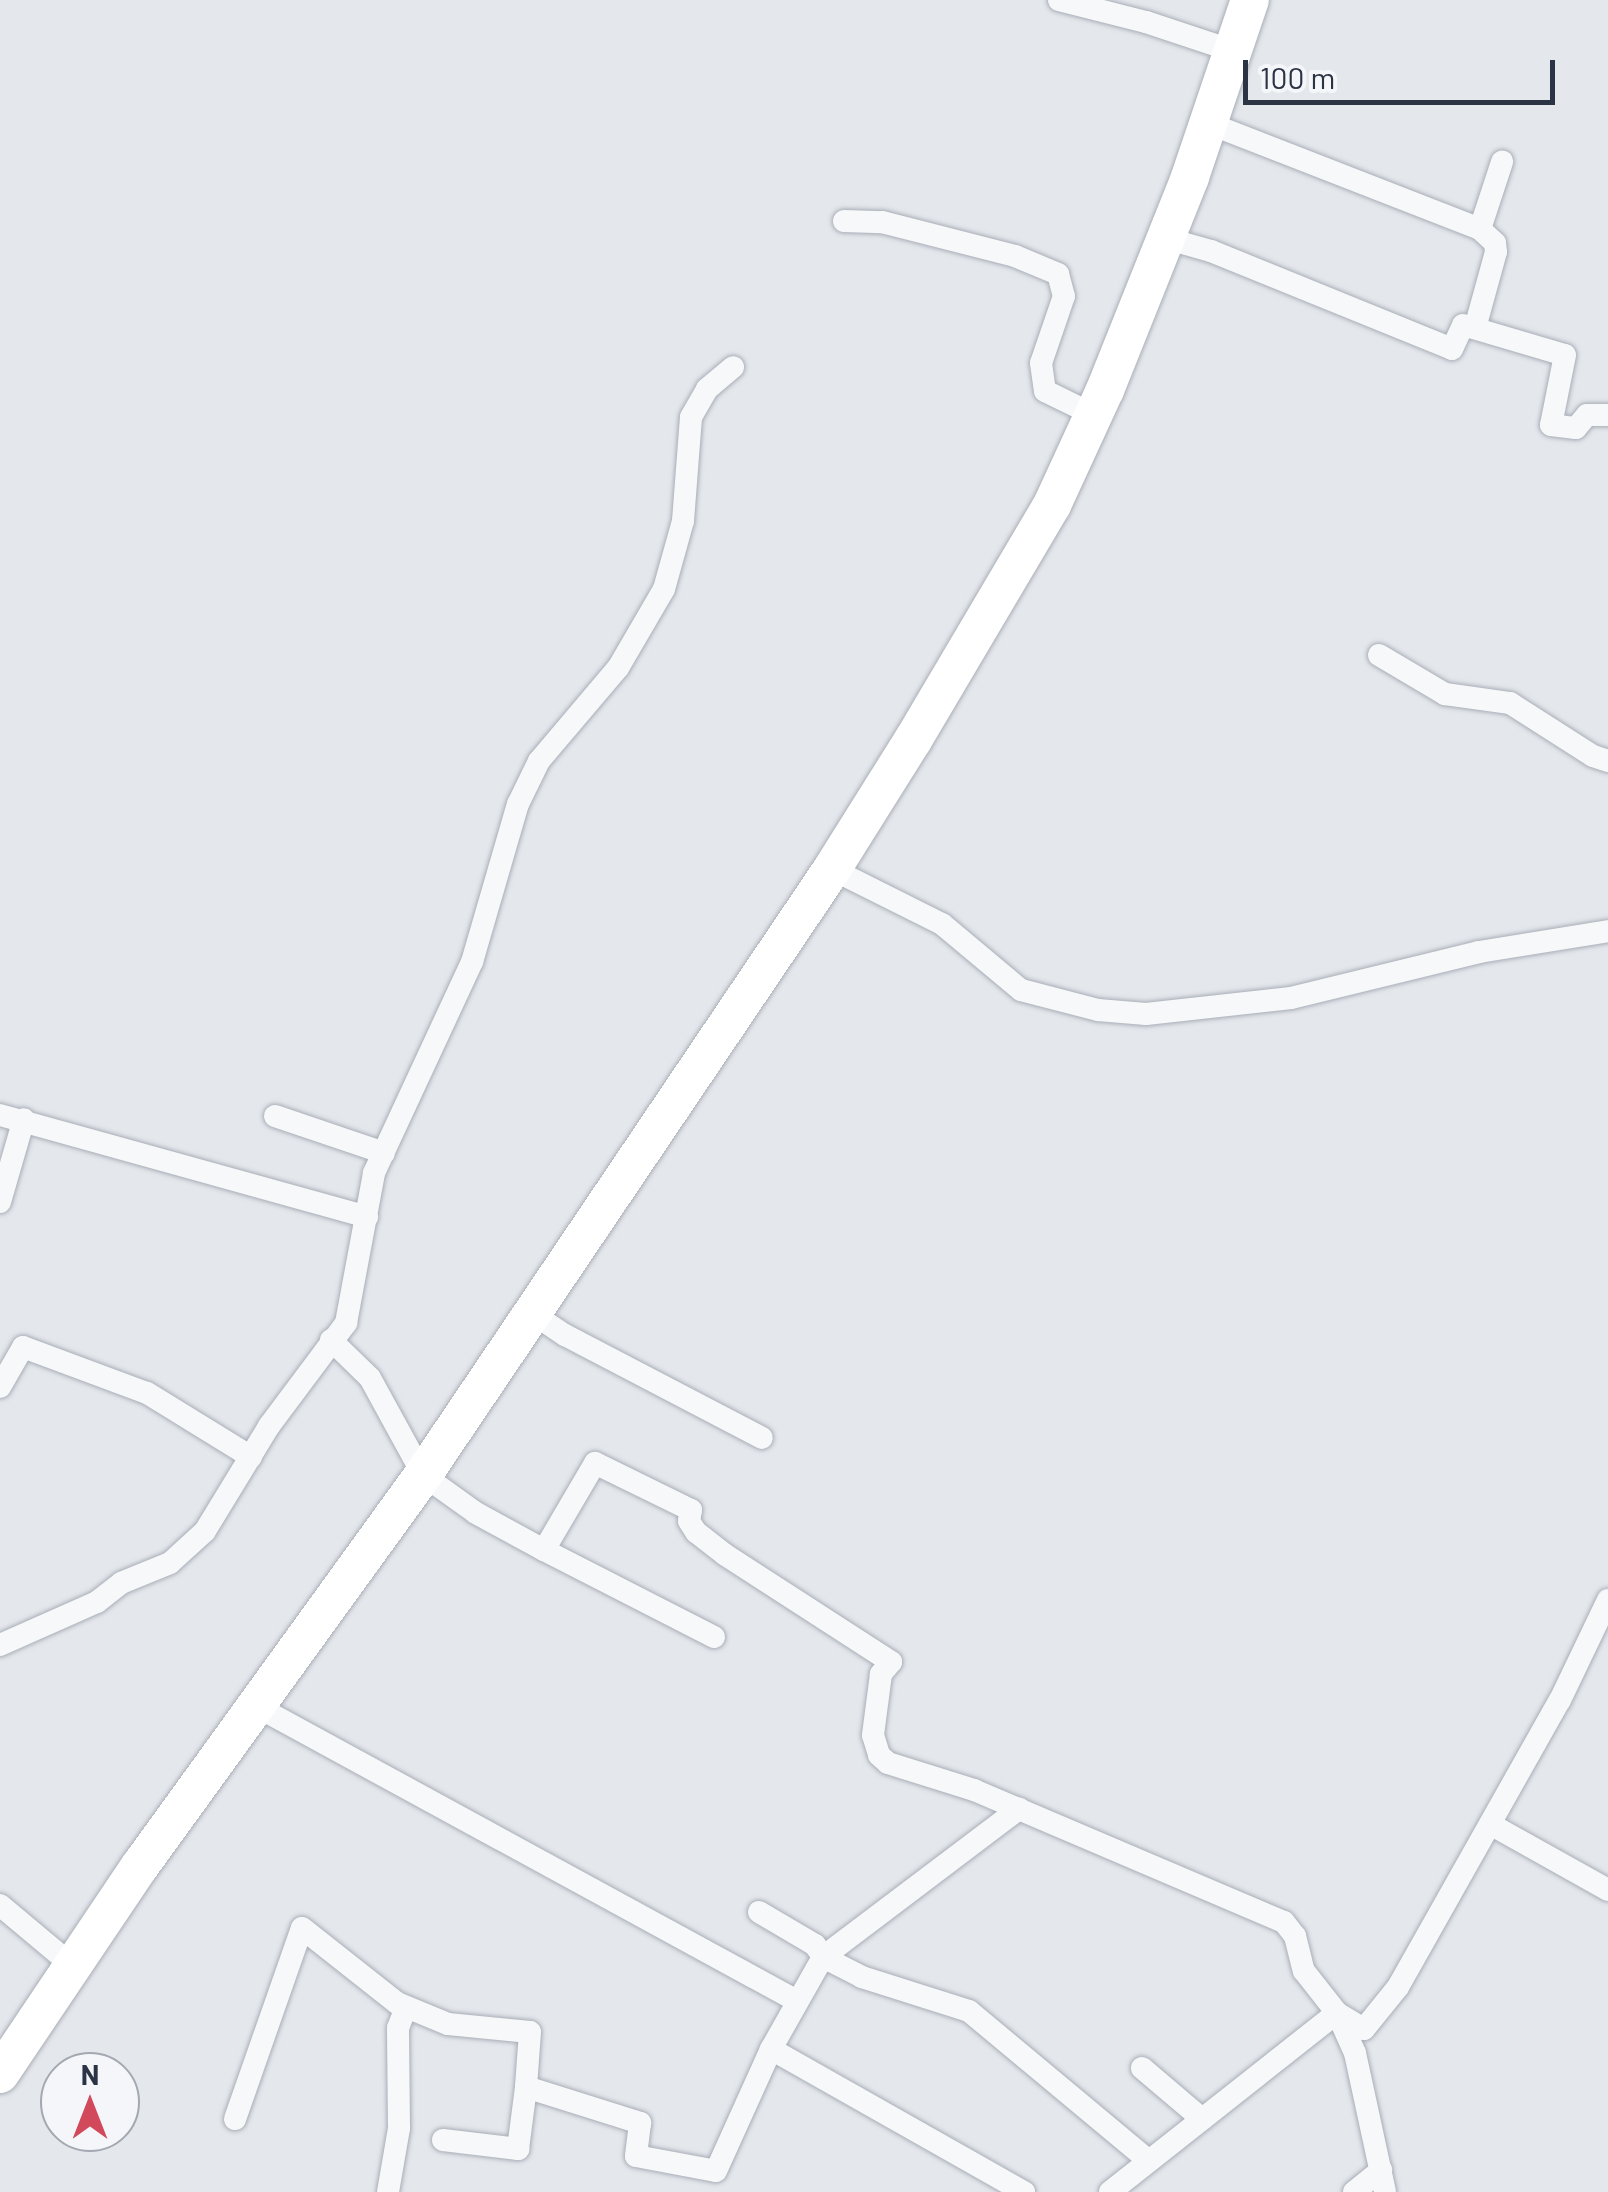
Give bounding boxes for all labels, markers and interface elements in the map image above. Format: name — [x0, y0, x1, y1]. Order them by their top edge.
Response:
scale bar — [1248, 40, 1560, 102]
text: 100 m — [1260, 59, 1335, 95]
north arrow — [40, 2052, 140, 2152]
text: N — [81, 2057, 99, 2091]

